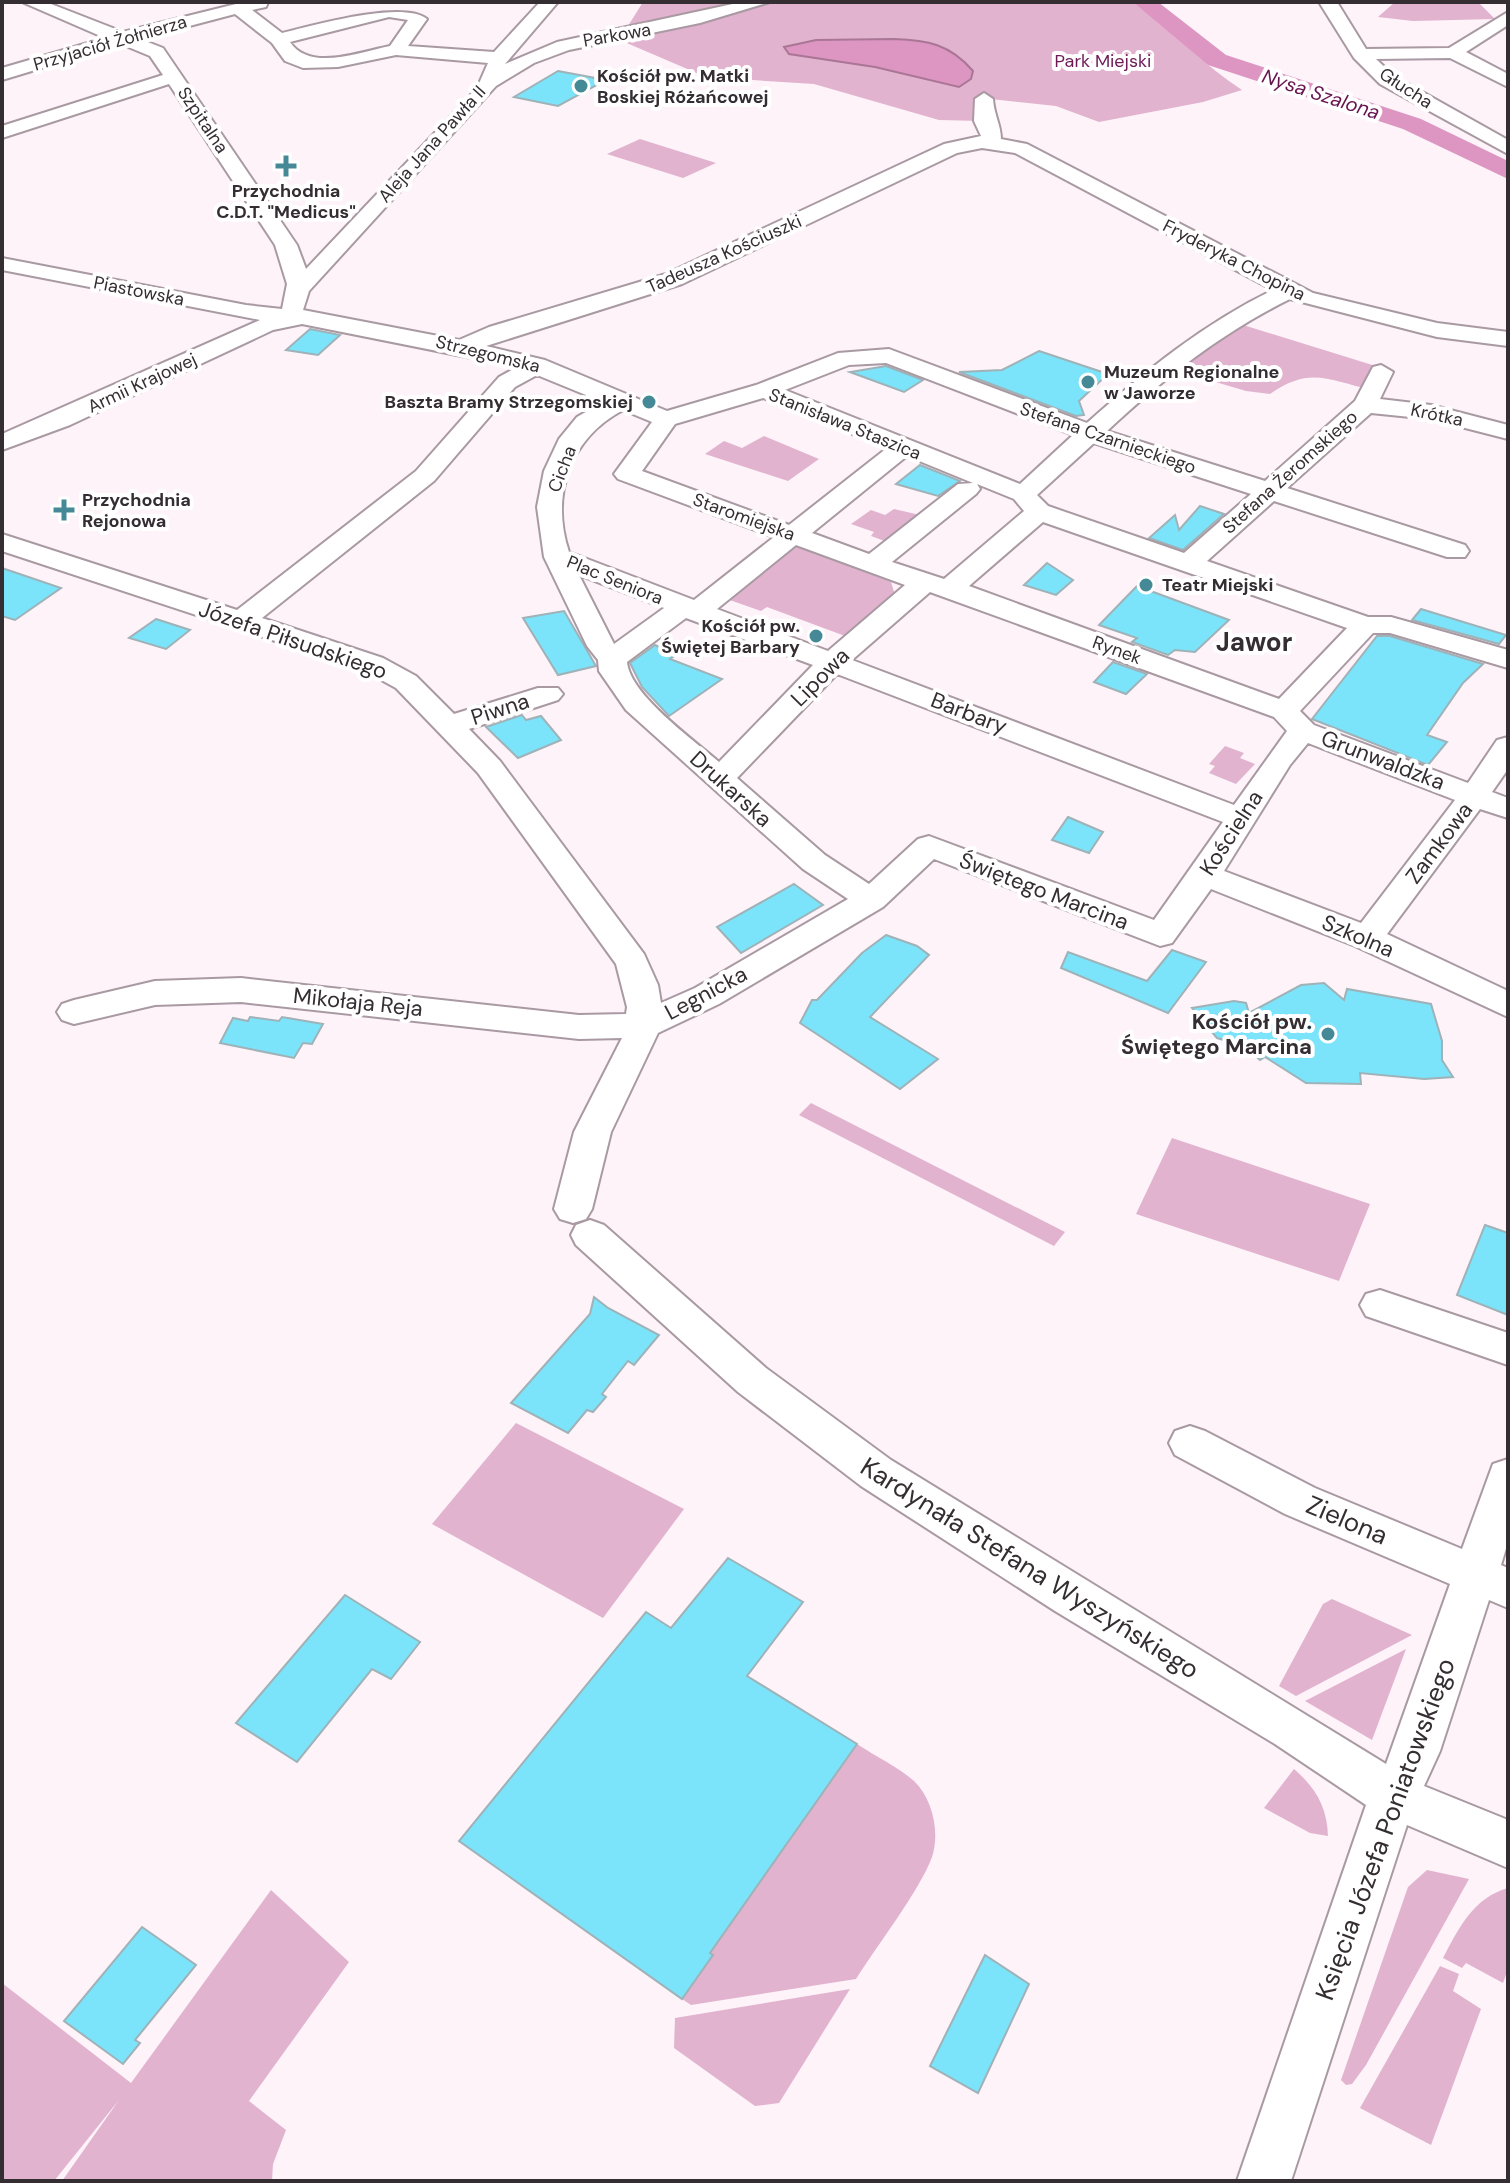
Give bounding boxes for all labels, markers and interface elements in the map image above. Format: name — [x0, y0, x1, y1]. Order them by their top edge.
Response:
street label: Przyjaciół Żołnierza — [30, 10, 190, 76]
street label: Parkowa — [581, 17, 653, 53]
park label: Park Miejski — [1055, 49, 1151, 73]
street label: Głucha — [1375, 62, 1437, 114]
water label: Nysa Szalona — [1259, 63, 1383, 125]
place label: Kościół pw. Matki Boskiej Różańcowej — [597, 64, 768, 109]
marker: Kościół pw. Matki Boskiej Różańcowej — [572, 77, 590, 95]
street label: Aleja Jana Pawła II — [373, 80, 491, 208]
street label: Szpitalna — [172, 82, 234, 158]
marker: Przychodnia C.D.T. "Medicus" — [275, 155, 297, 177]
place label: Przychodnia C.D.T. "Medicus" — [216, 179, 356, 224]
street label: Tadeusza Kościuszki — [643, 209, 805, 299]
street label: Fryderyka Chopina — [1159, 214, 1309, 306]
street label: Piastowska — [92, 270, 186, 312]
street label: Strzegomska — [433, 329, 543, 379]
street label: Armii Krajowej — [84, 347, 200, 419]
place label: Muzeum Regionalne w Jaworze — [1104, 360, 1280, 405]
marker: Muzeum Regionalne w Jaworze — [1079, 373, 1097, 391]
street label: Stanisława Staszica — [765, 383, 925, 465]
place label: Baszta Bramy Strzegomskiej — [384, 390, 633, 414]
marker: Baszta Bramy Strzegomskiej — [640, 393, 658, 411]
street label: Stefana Czarnieckiego — [1017, 397, 1199, 479]
street label: Krótka — [1409, 398, 1465, 432]
street label: Stefana Żeromskiego — [1217, 405, 1363, 539]
street label: Cicha — [542, 442, 582, 496]
street label: Staromiejska — [690, 487, 798, 547]
place label: Przychodnia Rejonowa — [82, 488, 191, 533]
marker: Przychodnia Rejonowa — [53, 499, 75, 521]
street label: Plac Seniora — [563, 550, 667, 610]
place label: Teatr Miejski — [1162, 573, 1273, 597]
marker: Teatr Miejski — [1137, 576, 1155, 594]
street label: Józefa Piłsudskiego — [195, 594, 391, 686]
place label: Kościół pw. Świętej Barbary — [661, 614, 800, 659]
district label: Jawor — [1216, 625, 1293, 659]
marker: Kościół pw. Świętej Barbary — [807, 627, 825, 645]
street label: Rynek — [1089, 630, 1145, 670]
street label: Lipowa — [784, 641, 856, 713]
street label: Barbary — [927, 685, 1011, 741]
street label: Piwna — [467, 686, 533, 732]
street label: Grunwaldzka — [1317, 723, 1449, 797]
street label: Drukarska — [684, 744, 778, 834]
street label: Kościelna — [1193, 785, 1269, 881]
street label: Zamkowa — [1399, 796, 1479, 890]
street label: Świętego Marcina — [955, 845, 1133, 937]
street label: Szkolna — [1317, 908, 1399, 964]
street label: Legnicka — [660, 959, 752, 1027]
street label: Mikołaja Reja — [292, 981, 424, 1023]
place label: Kościół pw. Świętego Marcina — [1121, 1007, 1312, 1061]
marker: Kościół pw. Świętego Marcina — [1319, 1025, 1337, 1043]
street label: Kardynała Stefana Wyszyńskiego — [854, 1449, 1206, 1687]
street label: Zielona — [1301, 1488, 1393, 1552]
street label: Księcia Józefa Poniatowskiego — [1307, 1653, 1463, 2005]

